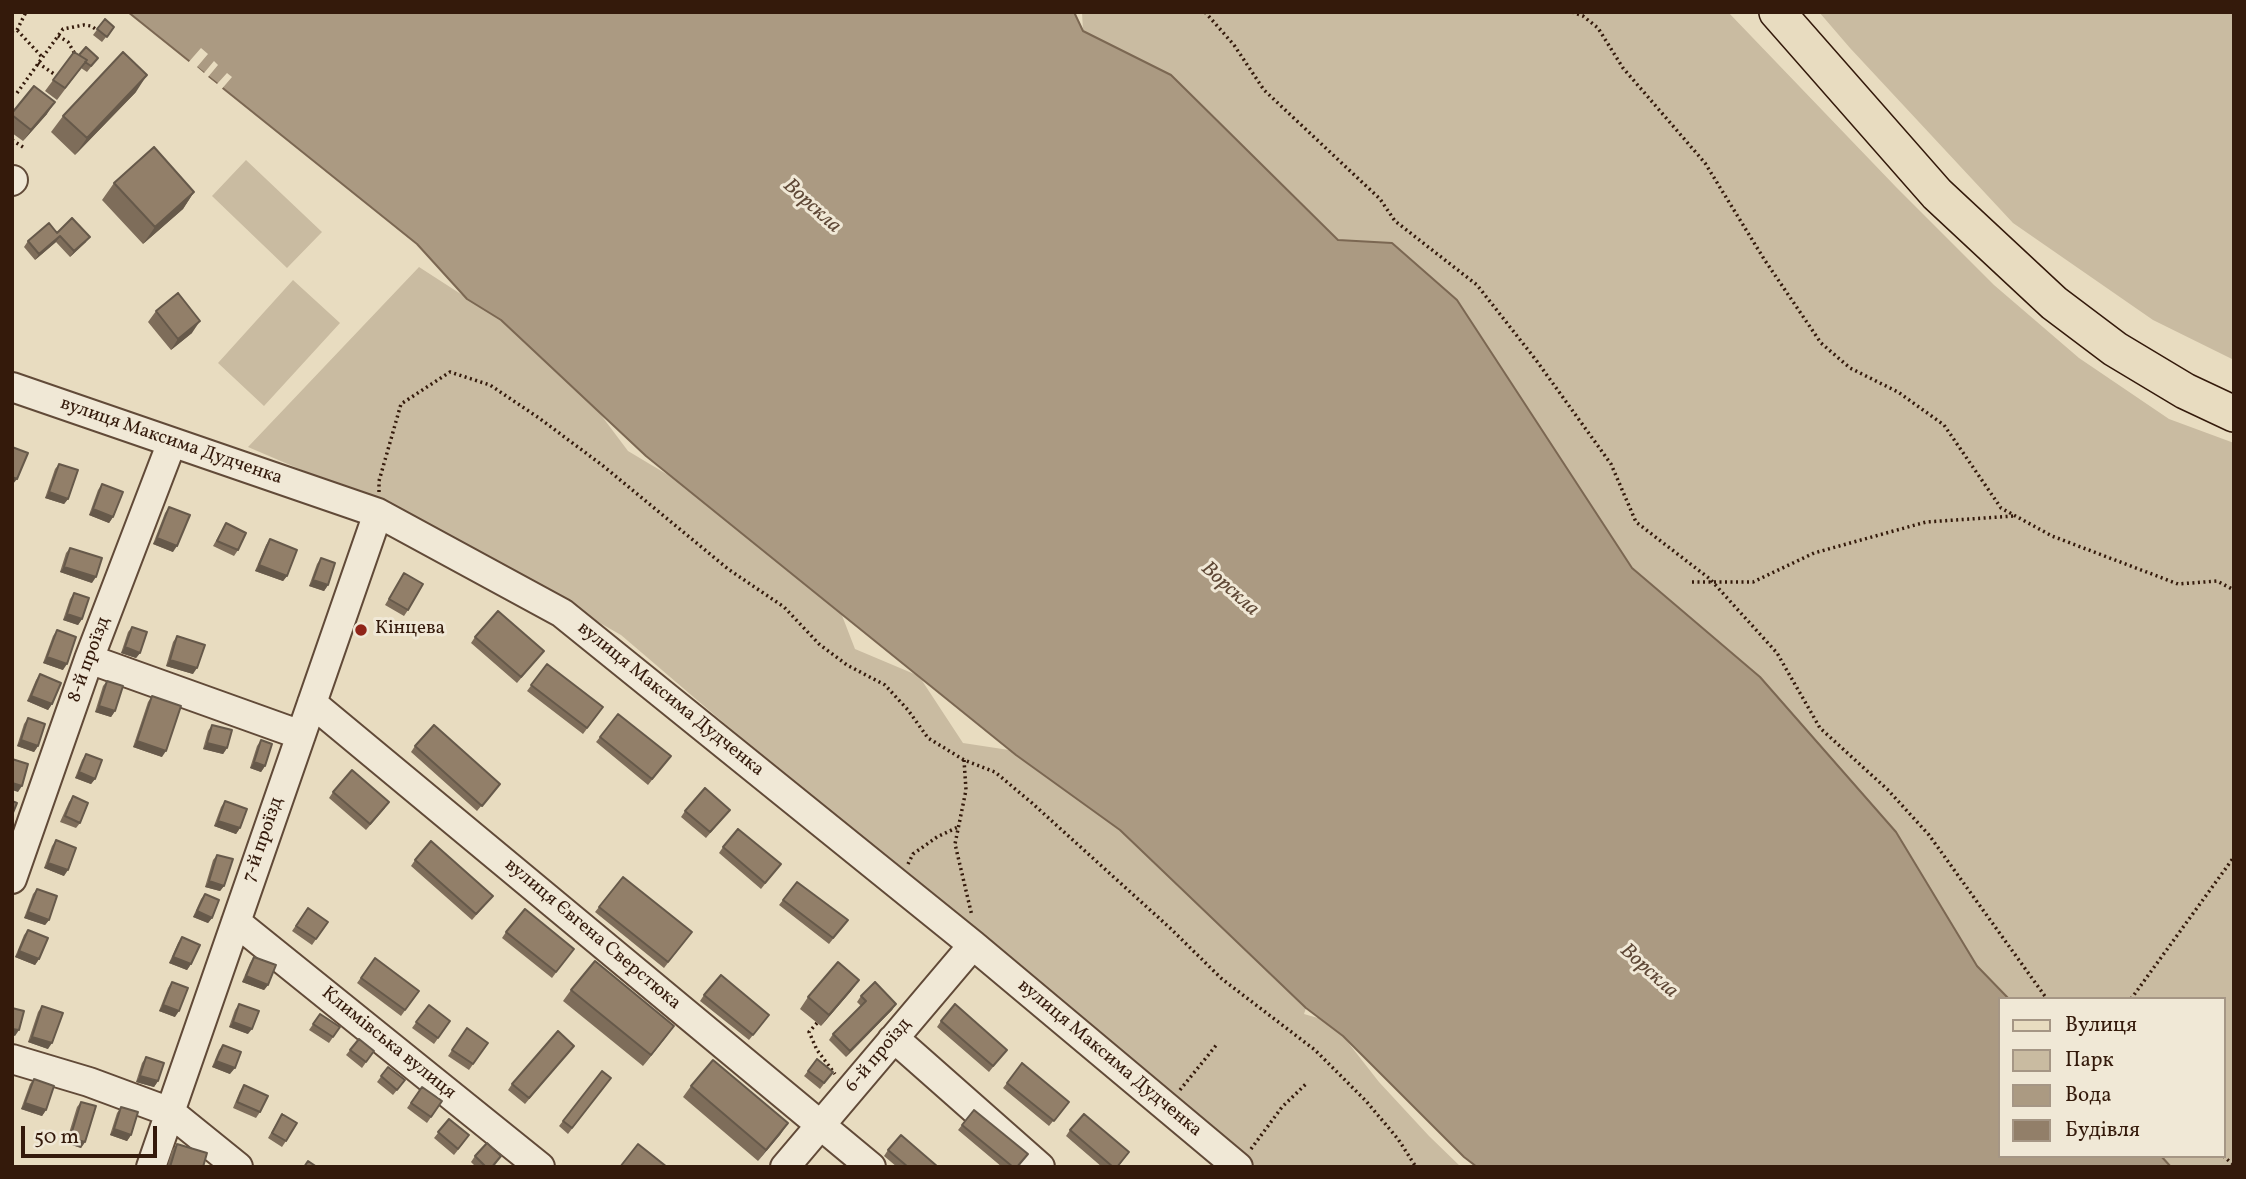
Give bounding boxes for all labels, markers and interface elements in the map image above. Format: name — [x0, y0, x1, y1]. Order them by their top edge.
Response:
water label: Ворскла — [777, 174, 845, 240]
street label: вулиця Максима Дудченка — [57, 393, 285, 491]
water label: Ворскла — [1195, 557, 1263, 623]
street label: 8-й проїзд — [64, 614, 116, 706]
street label: вулиця Максима Дудченка — [572, 618, 768, 782]
place label: Кінцева — [375, 619, 445, 641]
marker: Кінцева — [353, 622, 369, 638]
street label: 7-й проїзд — [239, 794, 289, 886]
street label: вулиця Євгена Сверстюка — [499, 854, 685, 1016]
water label: Ворскла — [1614, 939, 1682, 1005]
street label: вулиця Максима Дудченка — [1012, 975, 1206, 1143]
street label: Климівська вулиця — [316, 983, 460, 1105]
legend — [1997, 997, 2225, 1158]
text: Вулиця — [2065, 1011, 2137, 1040]
street label: 6-й проїзд — [841, 1014, 917, 1098]
text: Парк — [2065, 1046, 2114, 1075]
text: Вода — [2065, 1081, 2112, 1110]
scale bar — [24, 1112, 161, 1156]
text: Будівля — [2065, 1116, 2140, 1145]
text: 50 m — [34, 1123, 79, 1152]

